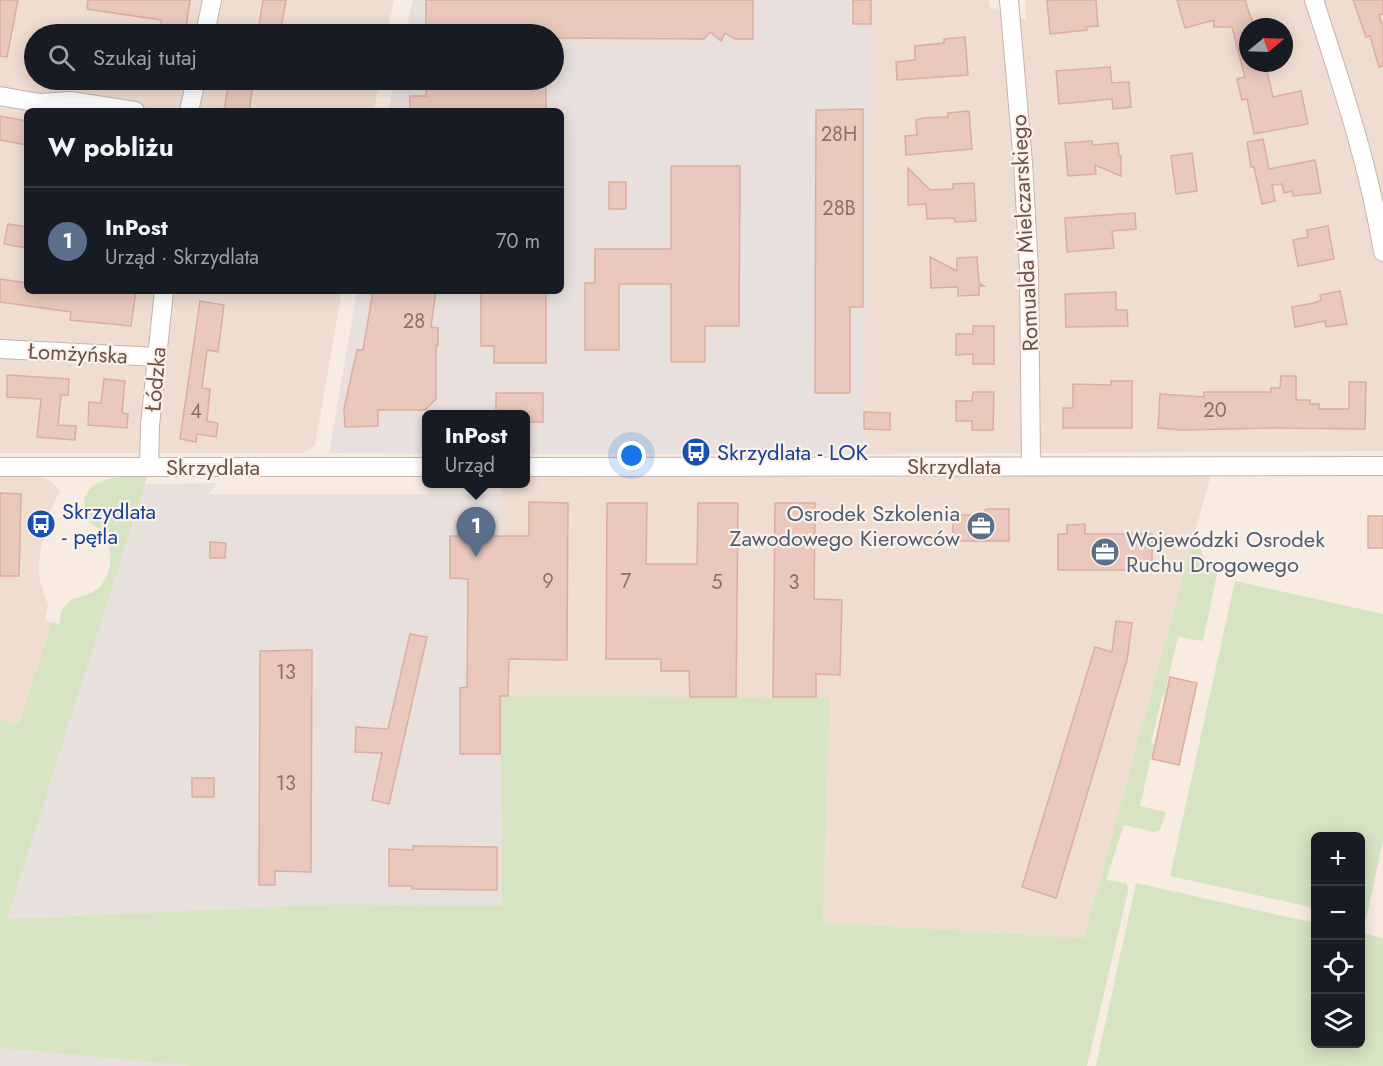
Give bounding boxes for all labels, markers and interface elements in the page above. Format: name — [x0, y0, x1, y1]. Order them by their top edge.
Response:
north arrow — [1239, 18, 1293, 72]
search box — [24, 24, 564, 90]
icon: search — [45, 41, 78, 74]
text: Szukaj tutaj — [93, 41, 197, 73]
street label: Romualda Mielczarskiego — [1002, 114, 1046, 352]
house number: 28H — [821, 120, 857, 149]
text: W pobliżu — [48, 128, 174, 166]
house number: 28B — [822, 194, 856, 223]
text: InPost — [105, 211, 168, 243]
text: 1 — [62, 227, 73, 256]
text: 70 m — [496, 227, 540, 256]
text: Urząd · Skrzydlata — [105, 243, 259, 272]
house number: 28 — [403, 307, 425, 336]
street label: Łomżyńska — [26, 334, 129, 372]
street label: Łódzka — [136, 345, 174, 414]
house number: 20 — [1203, 396, 1227, 425]
house number: 4 — [190, 397, 202, 426]
popup — [422, 410, 530, 488]
text: InPost — [445, 419, 507, 451]
bus stop icon: Skrzydlata - LOK — [680, 436, 712, 468]
place label: Skrzydlata - LOK — [717, 436, 869, 468]
your location — [617, 441, 646, 470]
street label: Skrzydlata — [907, 450, 1001, 482]
street label: Skrzydlata — [166, 451, 260, 483]
text: Urząd — [445, 451, 495, 480]
place label: Skrzydlata - pętla — [62, 495, 156, 552]
place label: Osrodek Szkolenia Zawodowego Kierowców — [729, 497, 960, 554]
bus stop icon: Skrzydlata - pętla — [25, 508, 57, 540]
pin: 1 — [456, 508, 496, 557]
office icon: Osrodek Szkolenia Zawodowego Kierowców — [965, 510, 997, 542]
place label: Wojewódzki Osrodek Ruchu Drogowego — [1126, 523, 1325, 580]
office icon: Wojewódzki Osrodek Ruchu Drogowego — [1089, 536, 1121, 568]
house number: 9 — [542, 567, 554, 596]
house number: 7 — [621, 567, 632, 596]
house number: 5 — [711, 568, 723, 597]
house number: 3 — [789, 568, 800, 597]
house number: 13 — [276, 658, 296, 687]
house number: 13 — [276, 769, 296, 798]
map controls — [1311, 832, 1365, 1048]
button: + — [1311, 832, 1365, 886]
button: − — [1311, 886, 1365, 940]
button: locate — [1311, 940, 1365, 994]
button: layers — [1311, 994, 1365, 1048]

